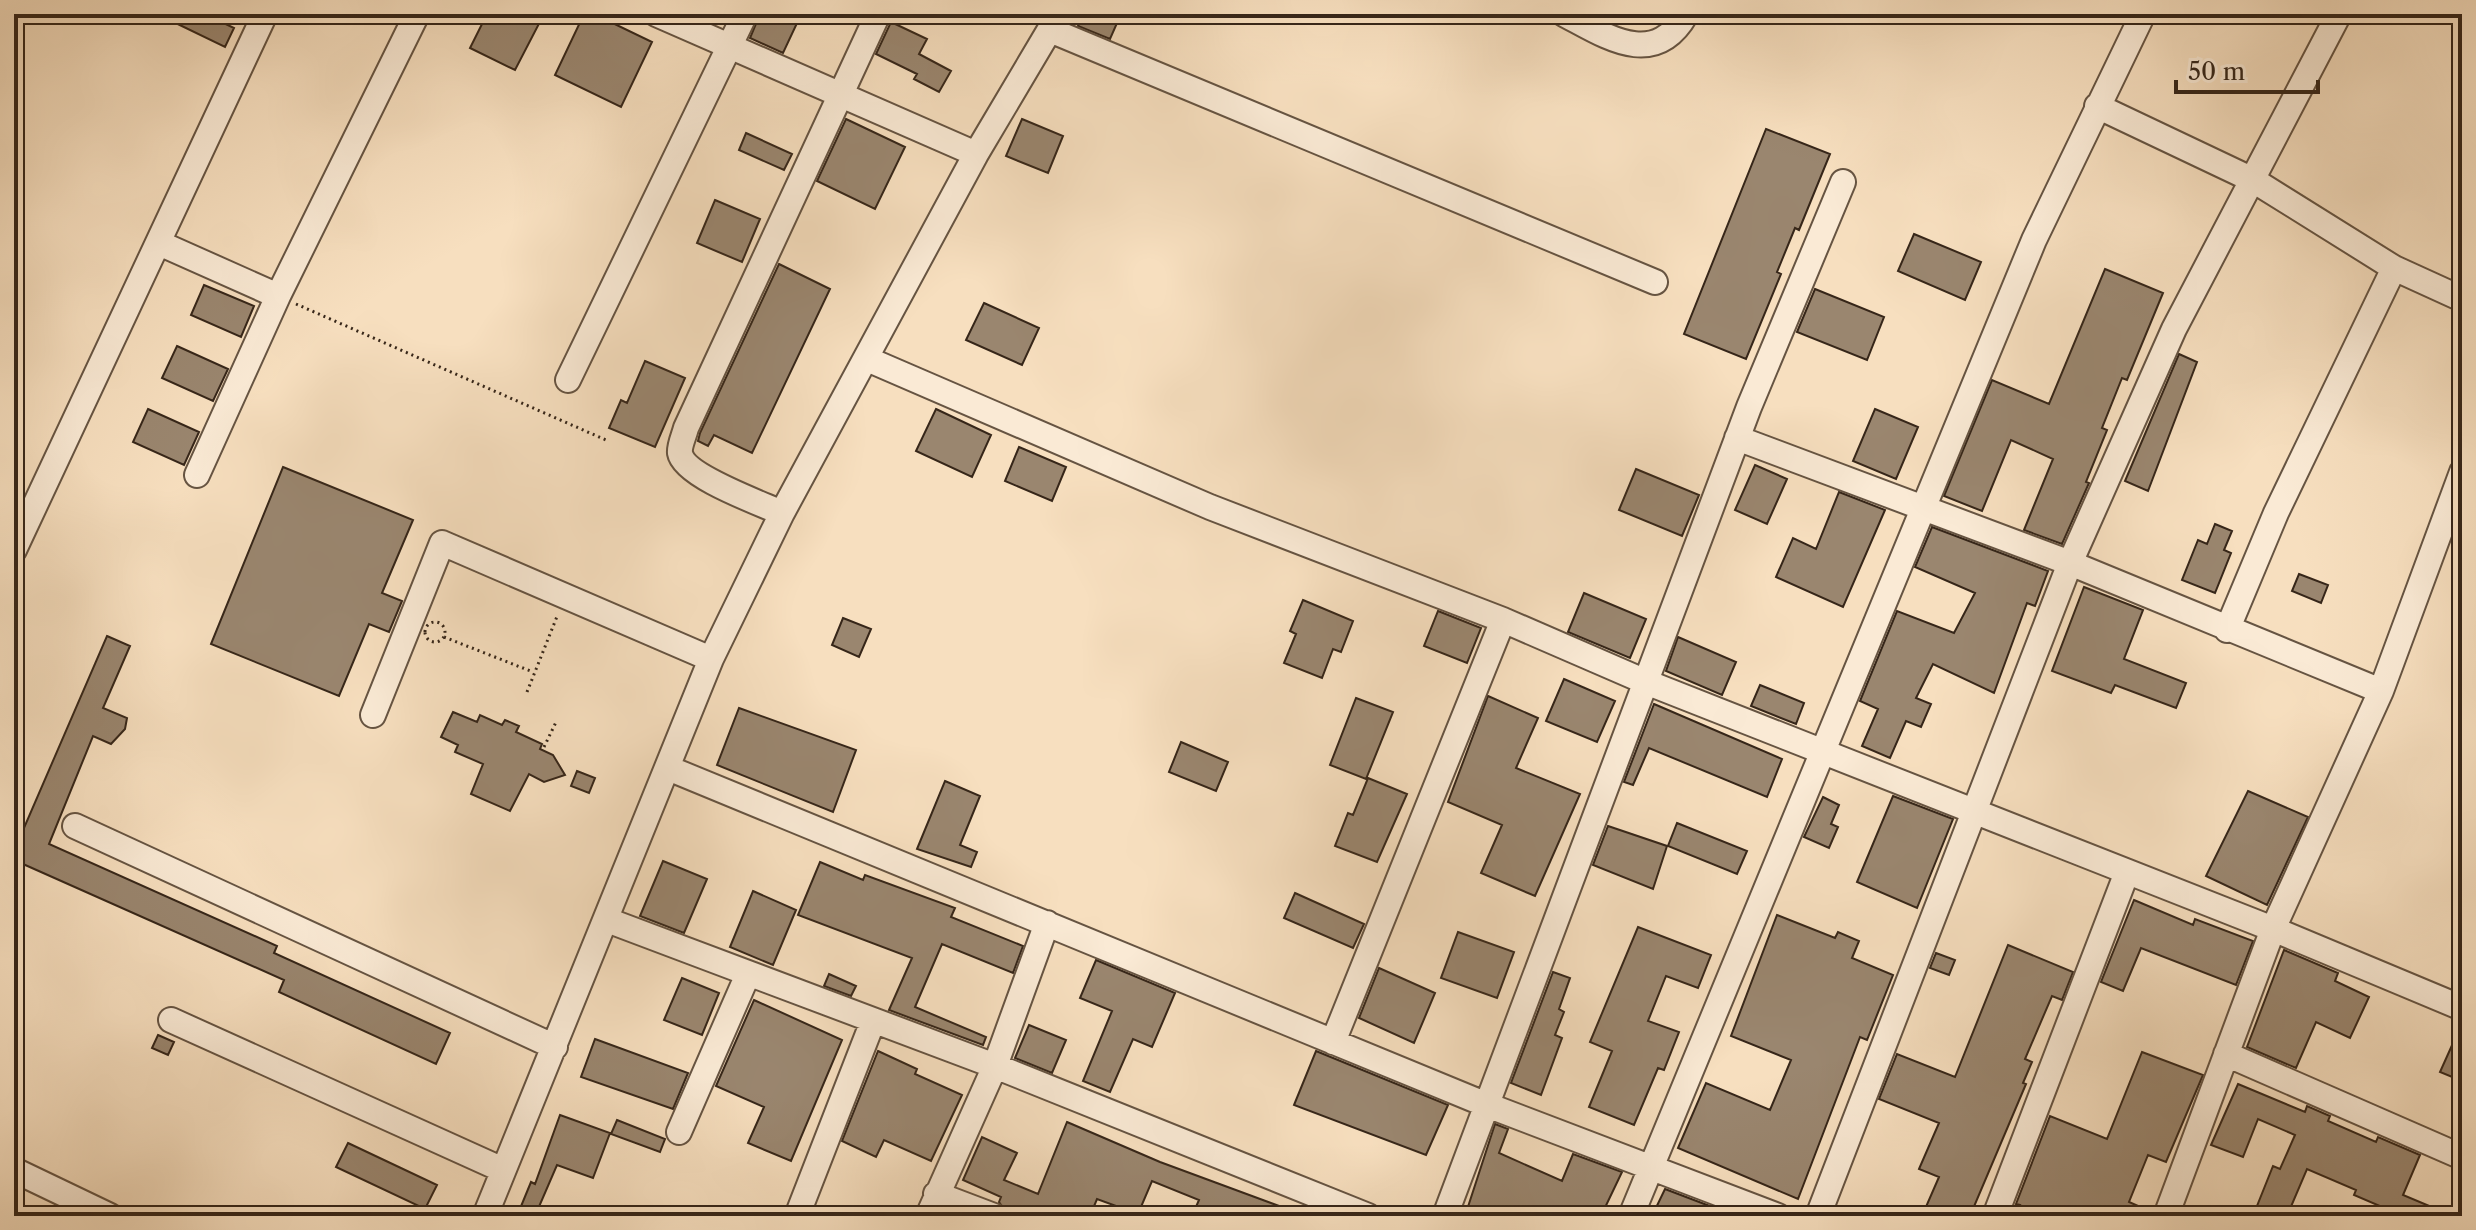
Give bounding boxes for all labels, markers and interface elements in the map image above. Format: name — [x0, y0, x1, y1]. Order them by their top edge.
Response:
scale bar — [2176, 44, 2318, 94]
text: 50 m — [2188, 57, 2245, 86]

